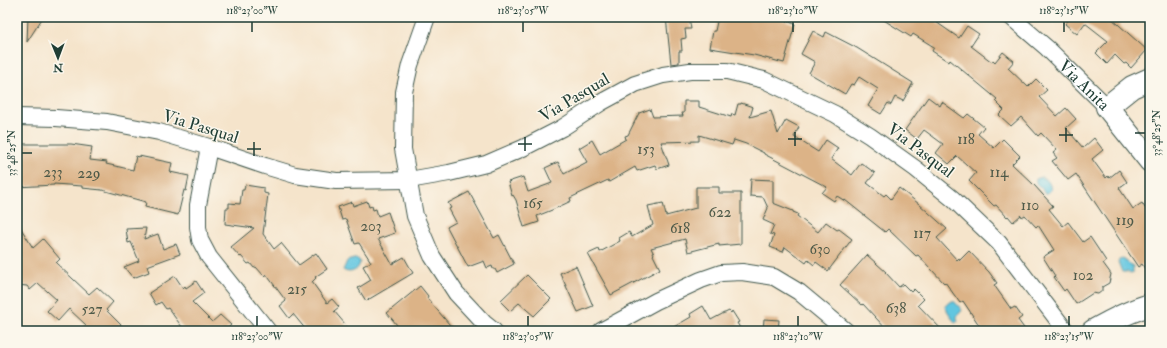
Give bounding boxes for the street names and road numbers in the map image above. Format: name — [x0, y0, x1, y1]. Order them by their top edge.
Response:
street label: Via Anita — [1054, 55, 1115, 116]
street label: Via Pasqual — [535, 68, 614, 127]
street label: Via Pasqual — [160, 105, 242, 148]
street label: Via Pasqual — [883, 118, 959, 183]

